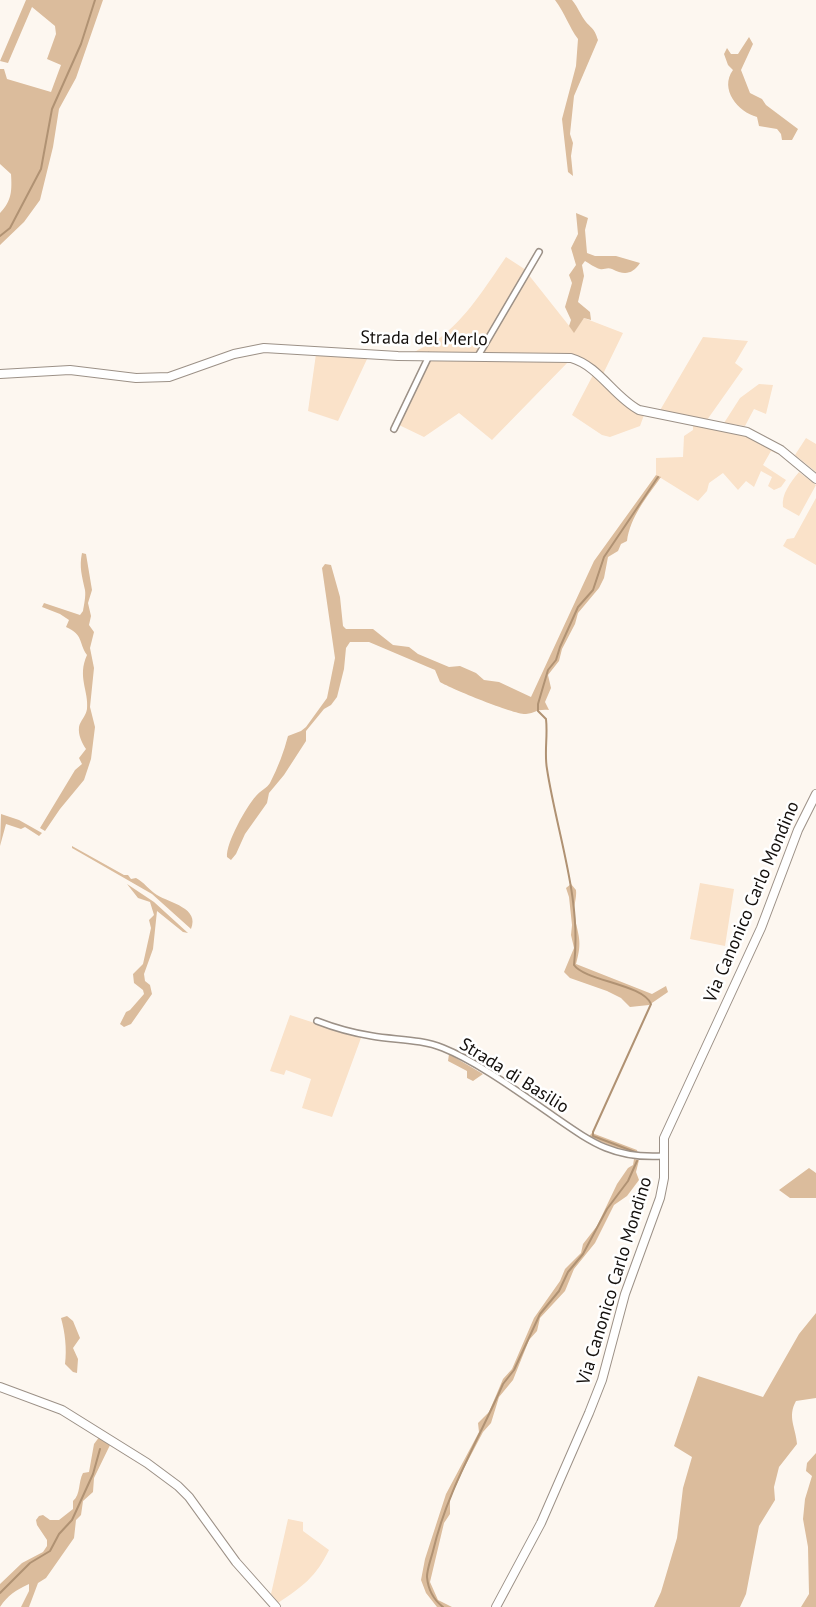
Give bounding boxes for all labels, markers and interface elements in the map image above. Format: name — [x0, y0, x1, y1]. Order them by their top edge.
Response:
street label: Strada del Merlo — [360, 327, 488, 351]
street label: Via Canonico Carlo Mondino — [700, 798, 804, 1006]
street label: Strada di Basilio — [455, 1034, 573, 1118]
street label: Via Canonico Carlo Mondino — [573, 1174, 657, 1388]

